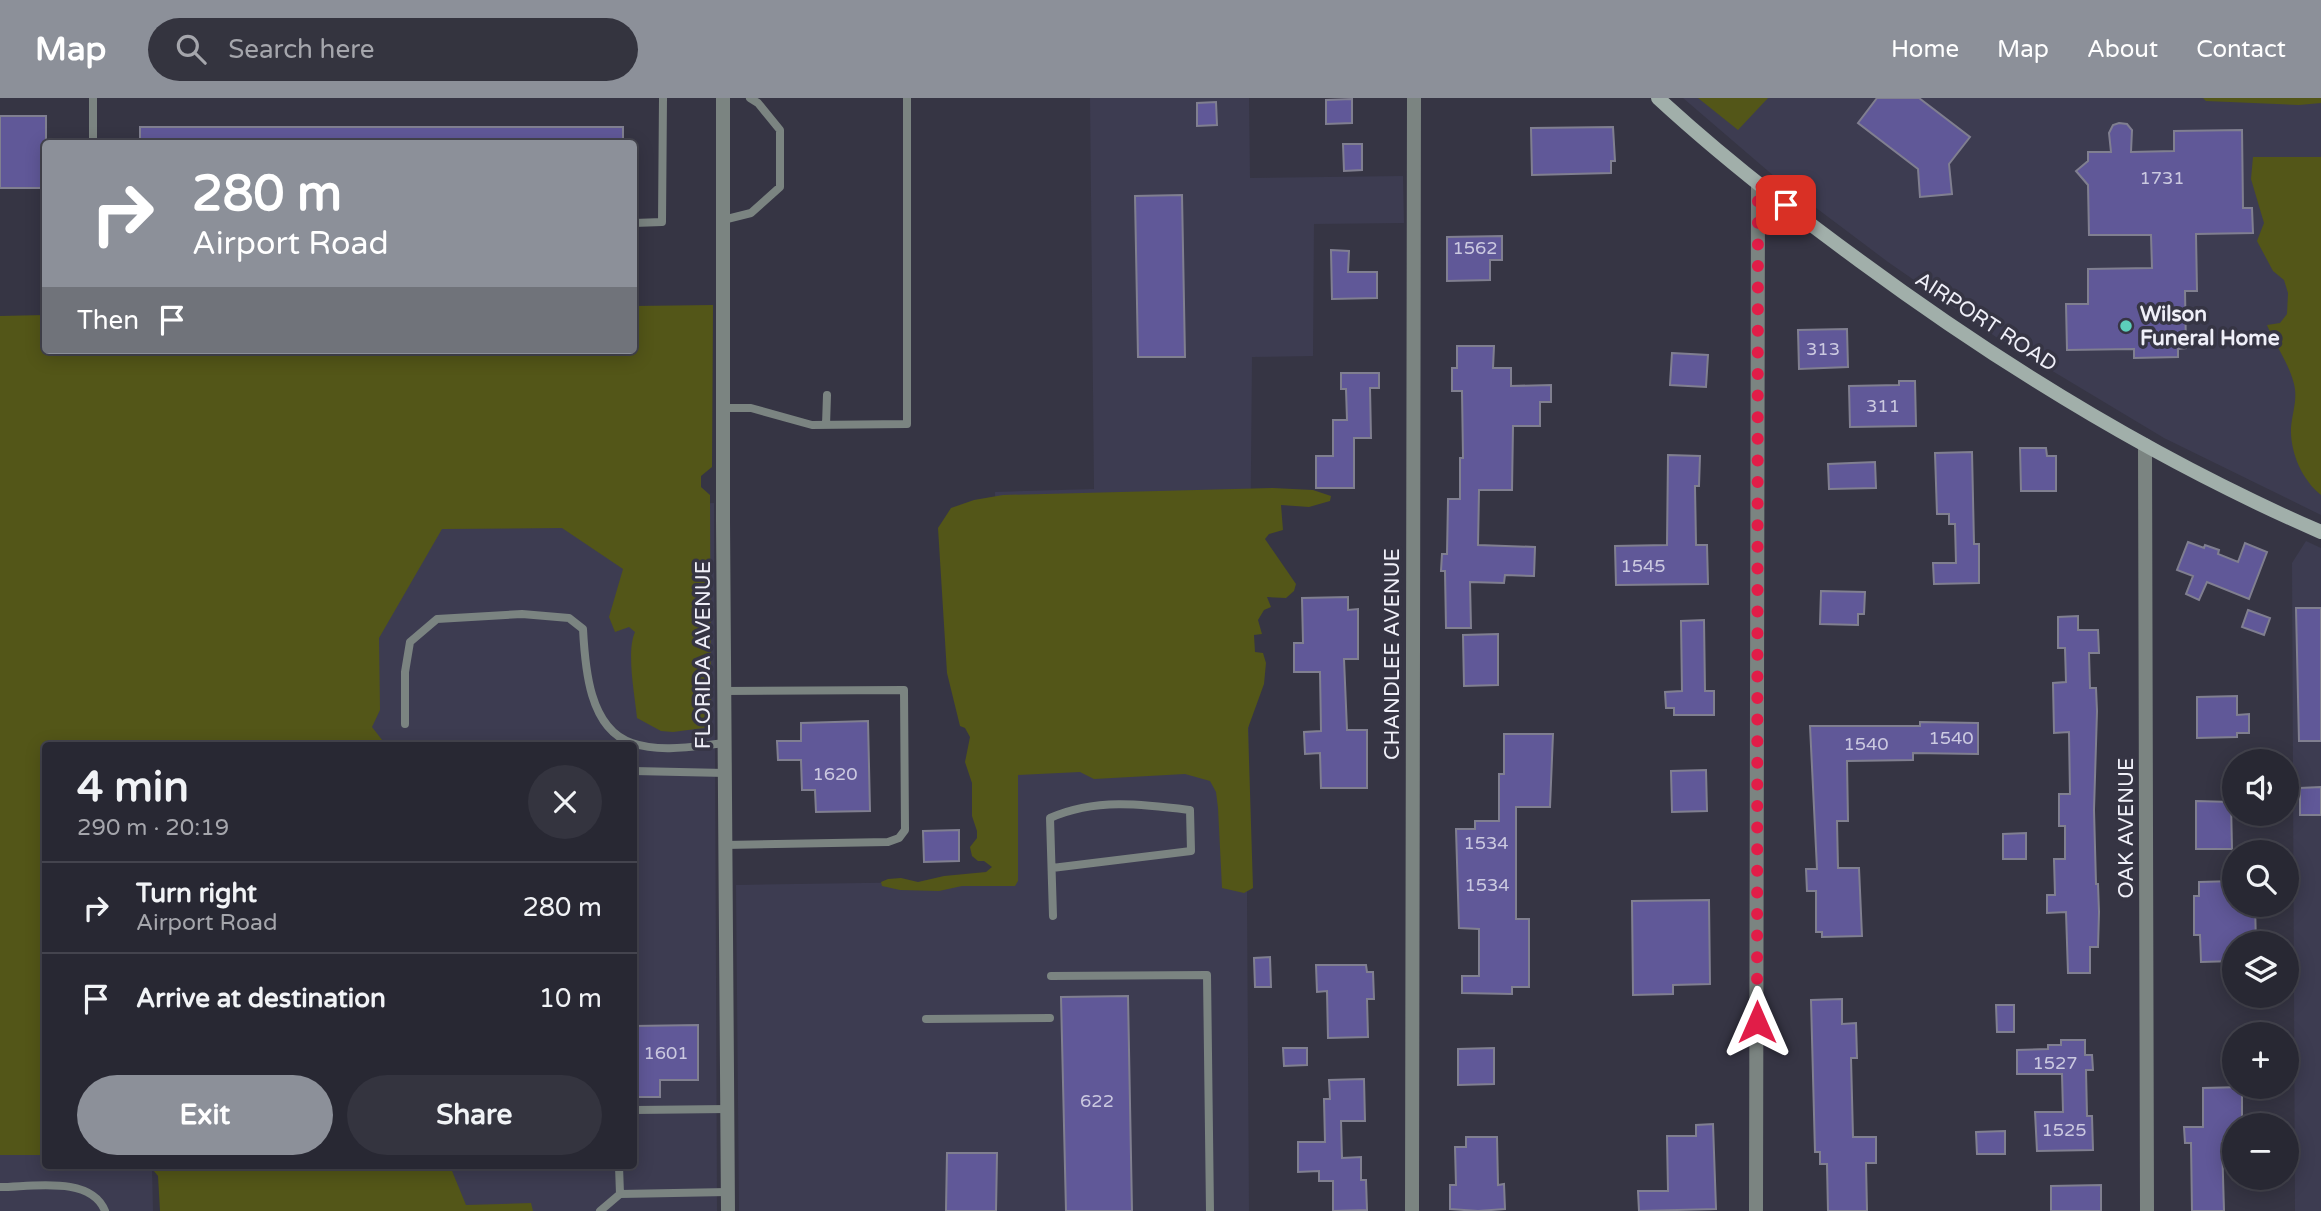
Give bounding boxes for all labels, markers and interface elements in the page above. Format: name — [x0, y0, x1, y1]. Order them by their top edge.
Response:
search box — [148, 18, 638, 81]
text: Map — [35, 30, 106, 69]
icon: search — [172, 30, 210, 68]
text: Search here — [228, 34, 374, 65]
text: Home — [1891, 35, 1959, 64]
text: Map — [1997, 35, 2049, 64]
text: About — [2087, 35, 2158, 64]
text: Contact — [2196, 35, 2286, 64]
text: 280 m — [192, 165, 342, 224]
house number: 1731 — [2139, 167, 2185, 189]
icon: right — [77, 168, 168, 259]
pin — [1756, 175, 1816, 235]
icon: arrive — [1767, 186, 1805, 224]
text: Airport Road — [192, 225, 389, 263]
house number: 1562 — [1452, 237, 1498, 259]
street label: AIRPORT ROAD — [1910, 267, 2062, 377]
icon: arrive — [153, 301, 191, 339]
place label: Wilson Funeral Home — [2140, 302, 2280, 351]
text: Then — [77, 305, 139, 336]
marker: Wilson Funeral Home — [2118, 318, 2134, 334]
house number: 313 — [1806, 338, 1840, 360]
house number: 311 — [1866, 395, 1900, 417]
street label: CHANDLEE AVENUE — [1380, 548, 1405, 760]
house number: 1545 — [1620, 555, 1666, 577]
street label: FLORIDA AVENUE — [691, 561, 716, 749]
house number: 1540 — [1928, 727, 1974, 749]
house number: 1540 — [1843, 733, 1889, 755]
map controls — [2222, 749, 2299, 1190]
button: sound — [2222, 749, 2299, 826]
street label: OAK AVENUE — [2114, 758, 2139, 898]
text: 4 min — [77, 762, 189, 813]
house number: 1620 — [812, 763, 858, 785]
button: close — [528, 765, 602, 839]
text: 290 m · 20:19 — [77, 814, 229, 842]
house number: 1534 — [1463, 832, 1509, 854]
button: search — [2222, 840, 2299, 917]
house number: 1534 — [1464, 874, 1510, 896]
text: Turn right — [136, 878, 257, 909]
icon: right — [77, 889, 115, 927]
text: 280 m — [522, 892, 602, 923]
text: Airport Road — [136, 909, 277, 937]
button: layers — [2222, 931, 2299, 1008]
icon: arrive — [77, 980, 115, 1018]
text: Arrive at destination — [136, 983, 386, 1014]
text: 10 m — [539, 983, 602, 1014]
position arrow — [1720, 985, 1794, 1059]
button: + — [2222, 1022, 2299, 1099]
house number: 1601 — [643, 1042, 689, 1064]
house number: 1527 — [2032, 1052, 2078, 1074]
button: Exit — [77, 1075, 333, 1155]
button: Share — [347, 1075, 602, 1155]
house number: 622 — [1080, 1090, 1114, 1112]
button: − — [2222, 1113, 2299, 1190]
house number: 1525 — [2041, 1119, 2087, 1141]

